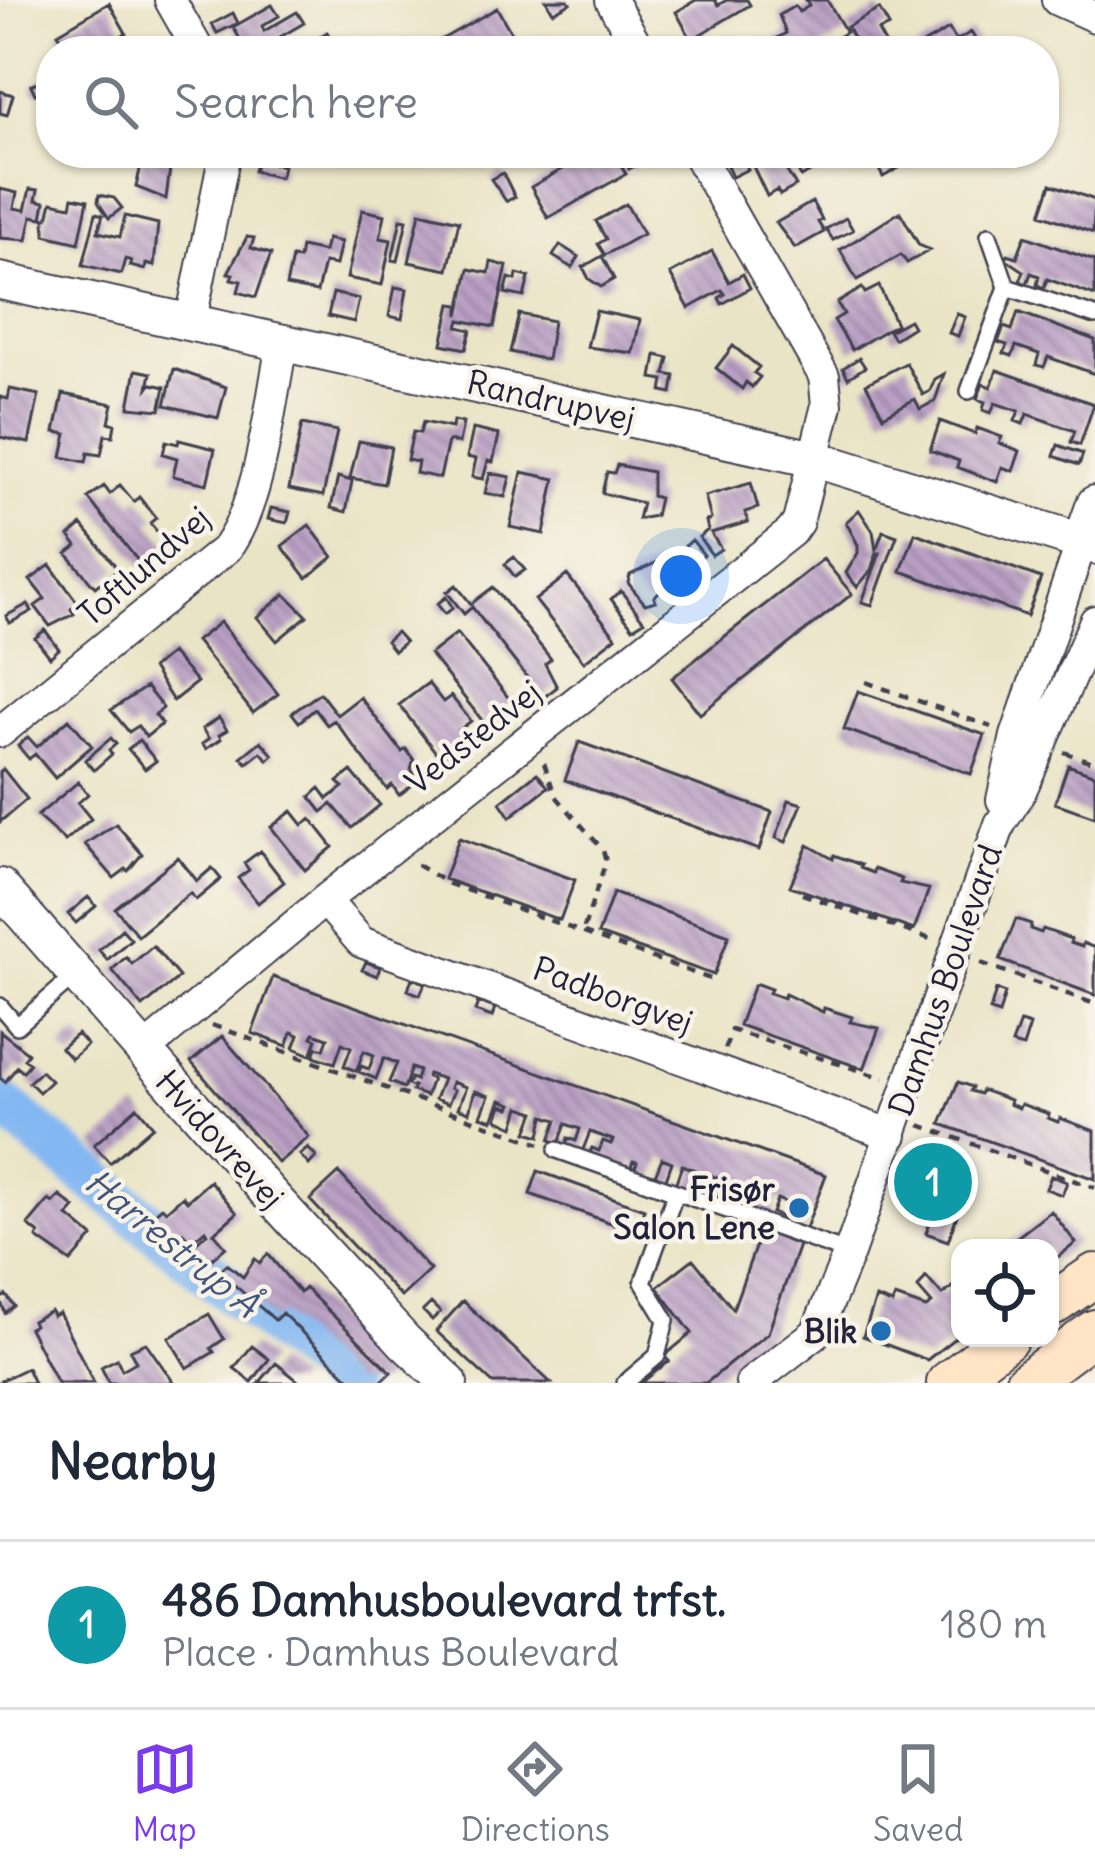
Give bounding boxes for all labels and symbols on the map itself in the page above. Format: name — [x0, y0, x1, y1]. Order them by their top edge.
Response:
street label: Randrupvej — [463, 360, 639, 440]
street label: Toftlundvej — [69, 497, 219, 635]
your location — [651, 546, 711, 606]
street label: Vedstedvej — [397, 671, 549, 803]
street label: Damhus Boulevard — [879, 839, 1011, 1121]
street label: Padborgvej — [528, 947, 698, 1043]
street label: Hvidovrevej — [147, 1061, 293, 1217]
pin: 1 — [894, 1137, 972, 1227]
water label: Harrestrup Å — [76, 1158, 270, 1328]
place label: Frisør Salon Lene — [613, 1168, 776, 1248]
marker: Frisør Salon Lene — [786, 1195, 812, 1221]
place label: Blik — [804, 1310, 857, 1352]
marker: Blik — [868, 1318, 894, 1344]

